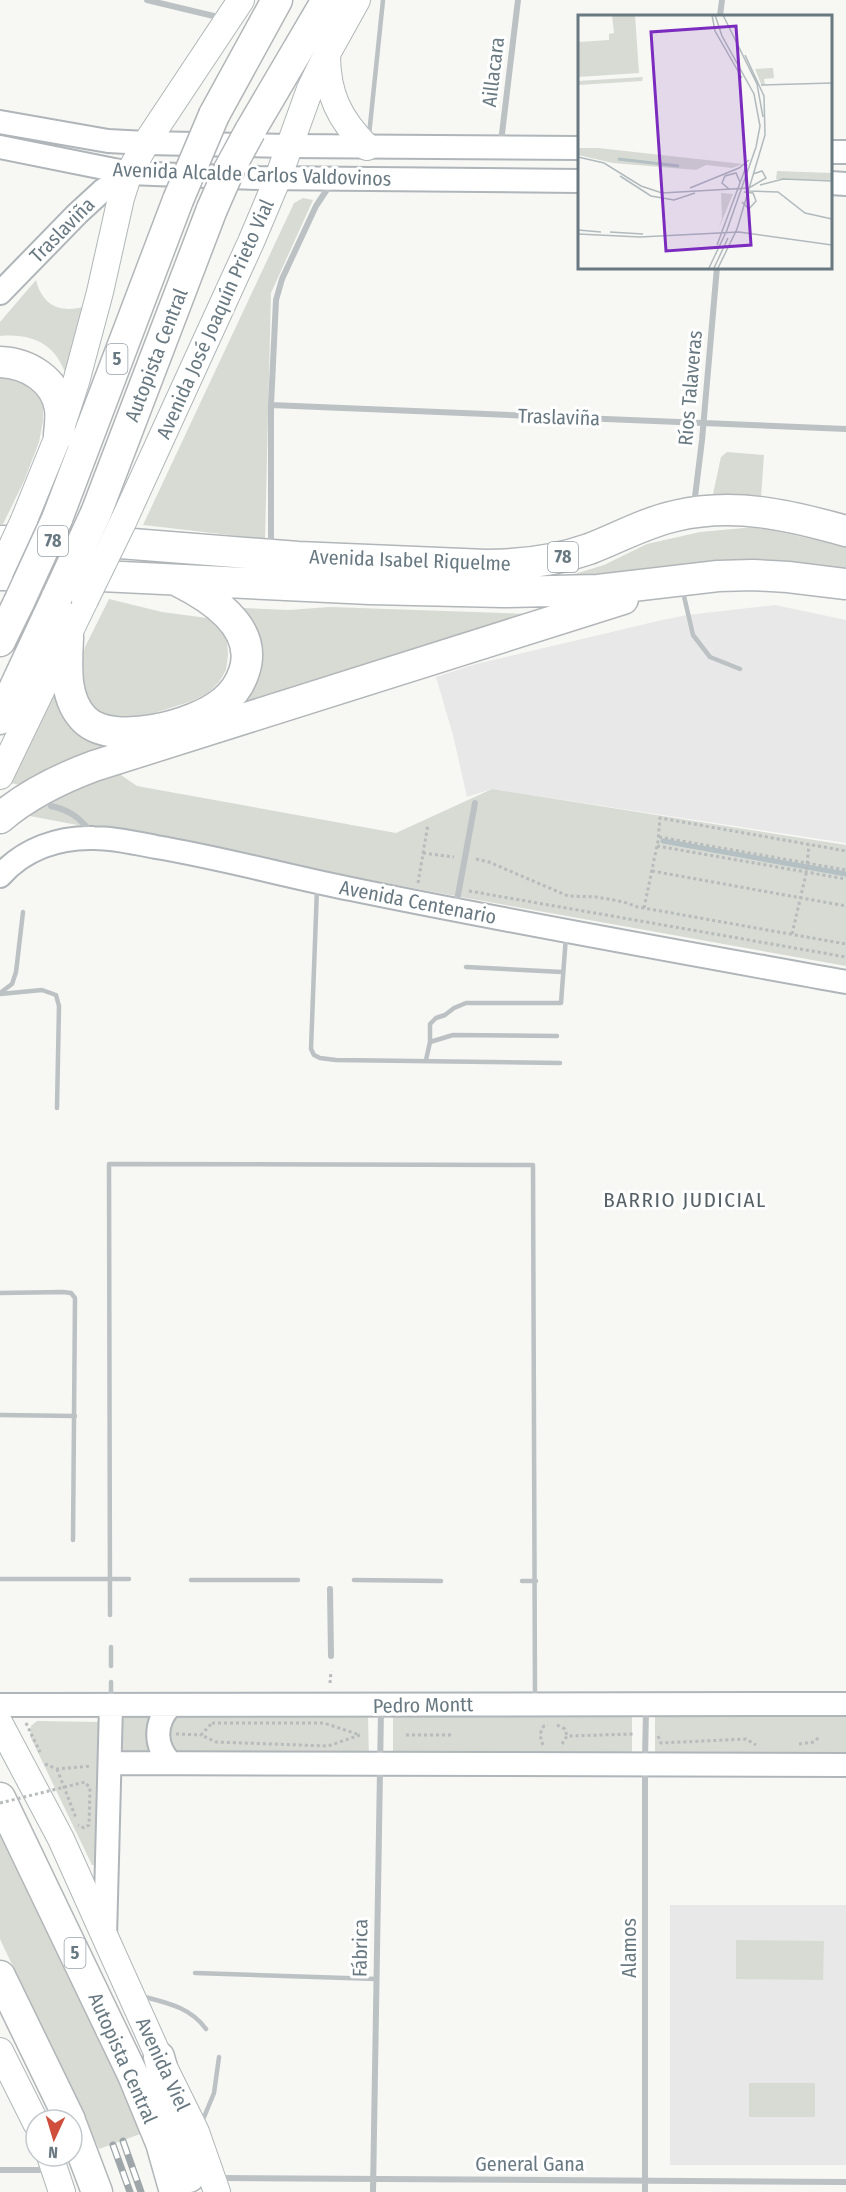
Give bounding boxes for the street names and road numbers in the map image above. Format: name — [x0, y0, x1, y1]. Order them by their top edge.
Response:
street label: Aillacara — [477, 36, 509, 108]
street label: Avenida Alcalde Carlos Valdovinos — [112, 157, 392, 191]
street label: Traslaviña — [24, 192, 100, 268]
street label: Avenida José Joaquín Prieto Vial — [151, 195, 279, 443]
street label: Autopista Central — [120, 285, 192, 425]
street label: Ríos Talaveras — [673, 329, 707, 447]
road number: 5 — [106, 344, 128, 374]
street label: Traslaviña — [518, 404, 600, 430]
road number: 78 — [38, 526, 68, 556]
road number: 78 — [548, 542, 578, 572]
street label: Avenida Isabel Riquelme — [309, 544, 511, 576]
street label: Avenida Centenario — [338, 875, 498, 929]
street label: Pedro Montt — [373, 1692, 474, 1718]
street label: Alamos — [617, 1918, 641, 1978]
street label: Fábrica — [347, 1919, 373, 1977]
road number: 5 — [64, 1938, 86, 1968]
street label: Autopista Central — [83, 1989, 163, 2127]
street label: Avenida Viel — [131, 2013, 195, 2115]
street label: General Gana — [475, 2152, 585, 2176]

